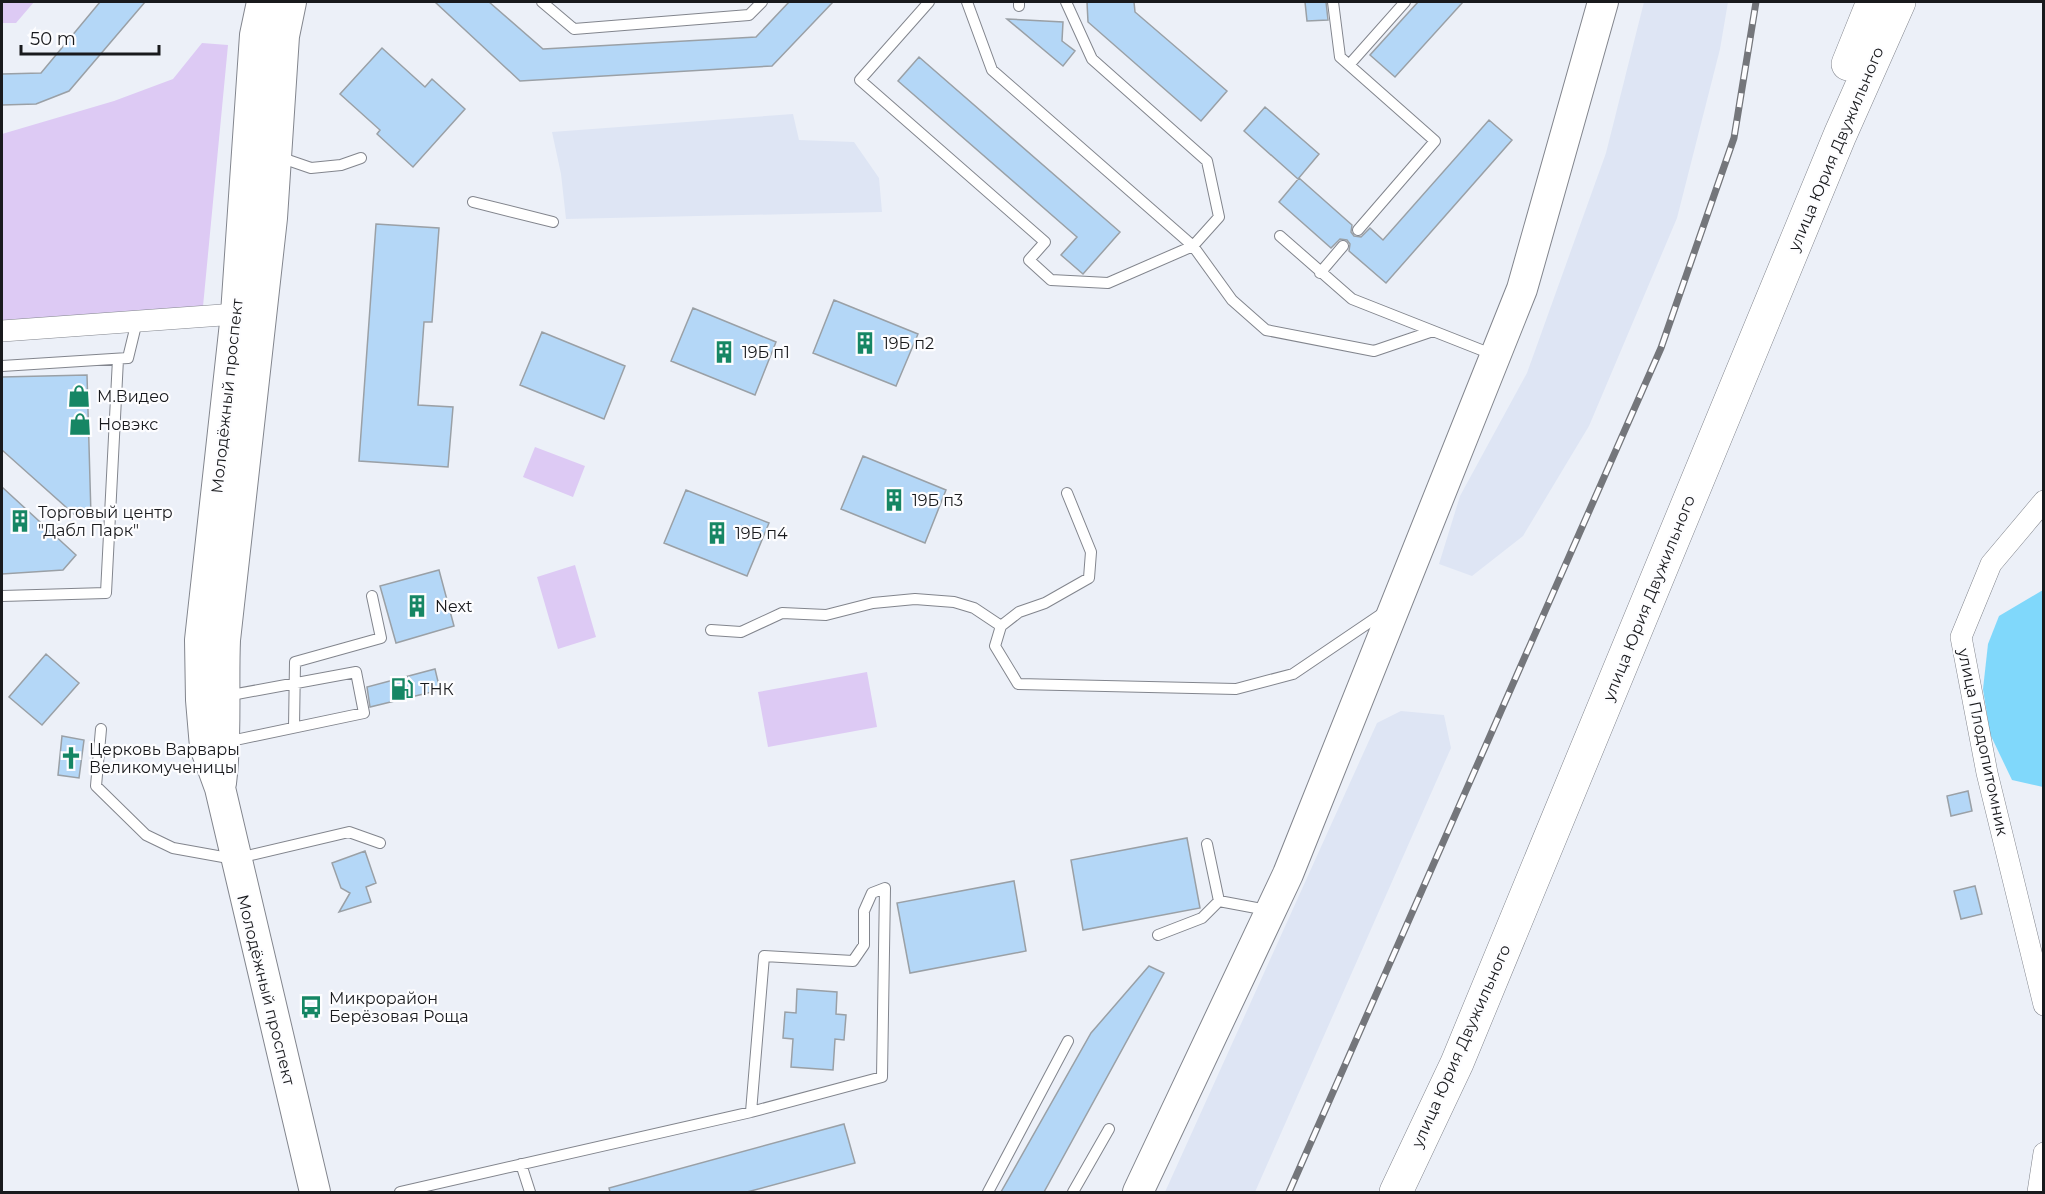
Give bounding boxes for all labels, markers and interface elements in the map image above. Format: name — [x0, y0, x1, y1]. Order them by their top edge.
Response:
scale bar — [21, 18, 159, 56]
text: 50 m — [30, 28, 76, 50]
street label: улица Юрия Двужильного — [1784, 44, 1888, 255]
street label: Молодёжный проспект — [207, 297, 247, 494]
building icon: 19Б п2 — [852, 330, 878, 356]
place label: 19Б п2 — [883, 334, 934, 353]
building icon: 19Б п1 — [711, 339, 737, 365]
place label: 19Б п1 — [742, 343, 790, 362]
shop icon: М.Видео — [66, 383, 92, 409]
place label: М.Видео — [97, 387, 169, 406]
shop icon: Новэкс — [67, 411, 93, 437]
place label: Новэкс — [98, 415, 158, 434]
building icon: 19Б п3 — [881, 487, 907, 513]
place label: 19Б п3 — [912, 491, 963, 510]
street label: улица Юрия Двужильного — [1599, 492, 1699, 705]
place label: Торговый центр "Дабл Парк" — [38, 503, 173, 540]
building icon: Торговый центр "Дабл Парк" — [7, 508, 33, 534]
building icon: 19Б п4 — [704, 520, 730, 546]
place label: 19Б п4 — [735, 524, 788, 543]
building icon: Next — [404, 593, 430, 619]
place label: Next — [435, 597, 473, 616]
street label: улица Плодопитомник — [1954, 646, 2012, 838]
fuel station icon: ТНК — [389, 676, 415, 702]
place label: ТНК — [420, 680, 454, 699]
place label: Церковь Варвары Великомученицы — [89, 740, 240, 777]
church icon: Церковь Варвары Великомученицы — [58, 745, 84, 771]
street label: Молодёжный проспект — [233, 893, 299, 1088]
street label: улица Юрия Двужильного — [1407, 942, 1514, 1151]
place label: Микрорайон Берёзовая Роща — [329, 989, 469, 1026]
bus stop icon: Микрорайон Берёзовая Роща — [298, 994, 324, 1020]

